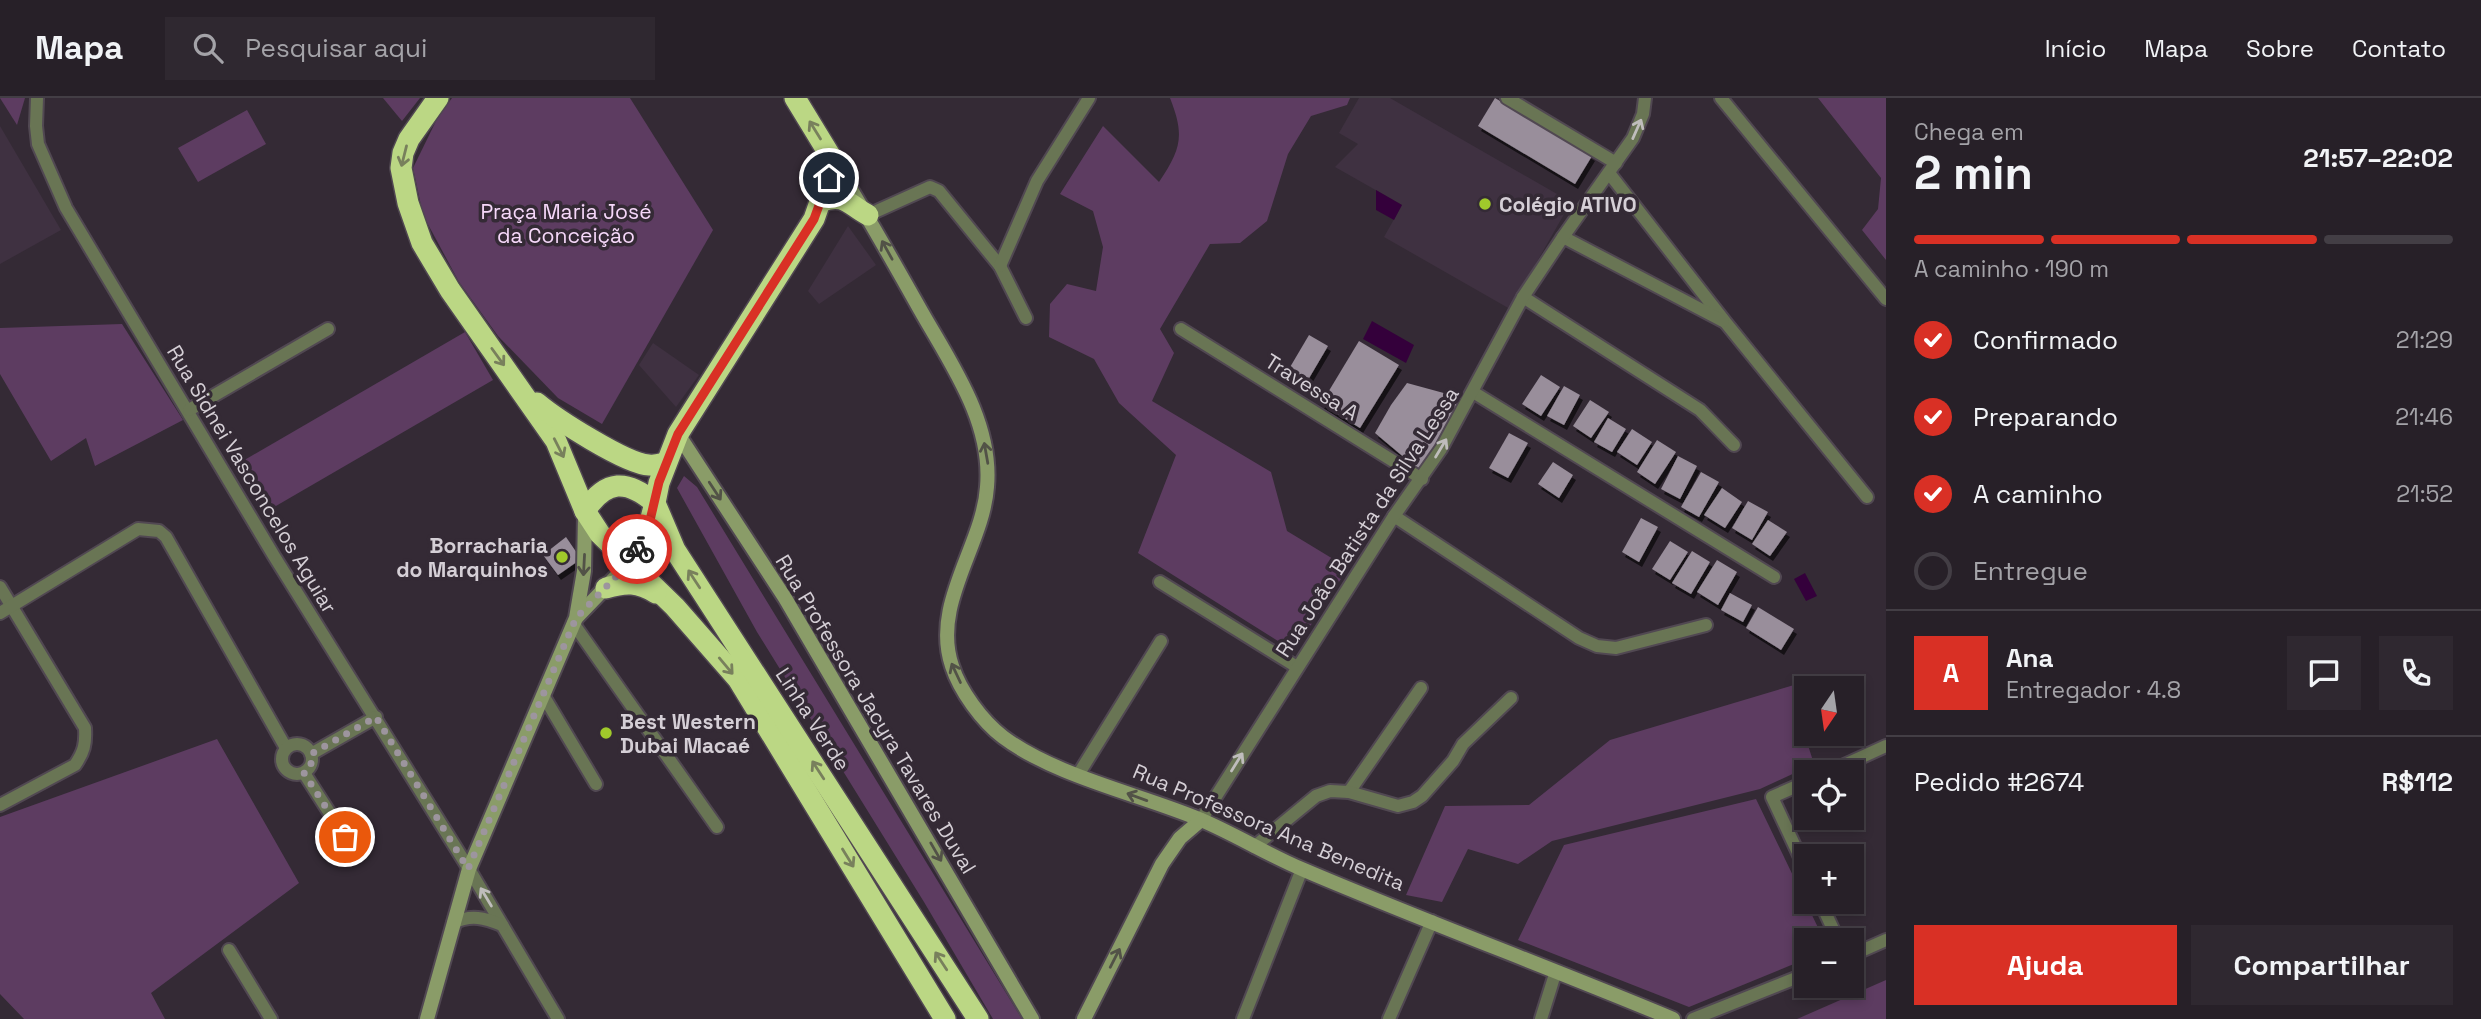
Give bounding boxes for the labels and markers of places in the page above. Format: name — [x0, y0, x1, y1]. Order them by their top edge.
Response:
pin — [799, 148, 859, 208]
place label: Colégio ATIVO — [1499, 191, 1637, 218]
marker: Colégio ATIVO — [1477, 196, 1493, 212]
place label: Borracharia do Marquinhos — [396, 532, 548, 583]
marker: Borracharia do Marquinhos — [554, 549, 570, 565]
place label: Best Western Dubai Macaé — [620, 708, 756, 759]
marker: Best Western Dubai Macaé — [598, 725, 614, 741]
pin — [315, 807, 375, 867]

